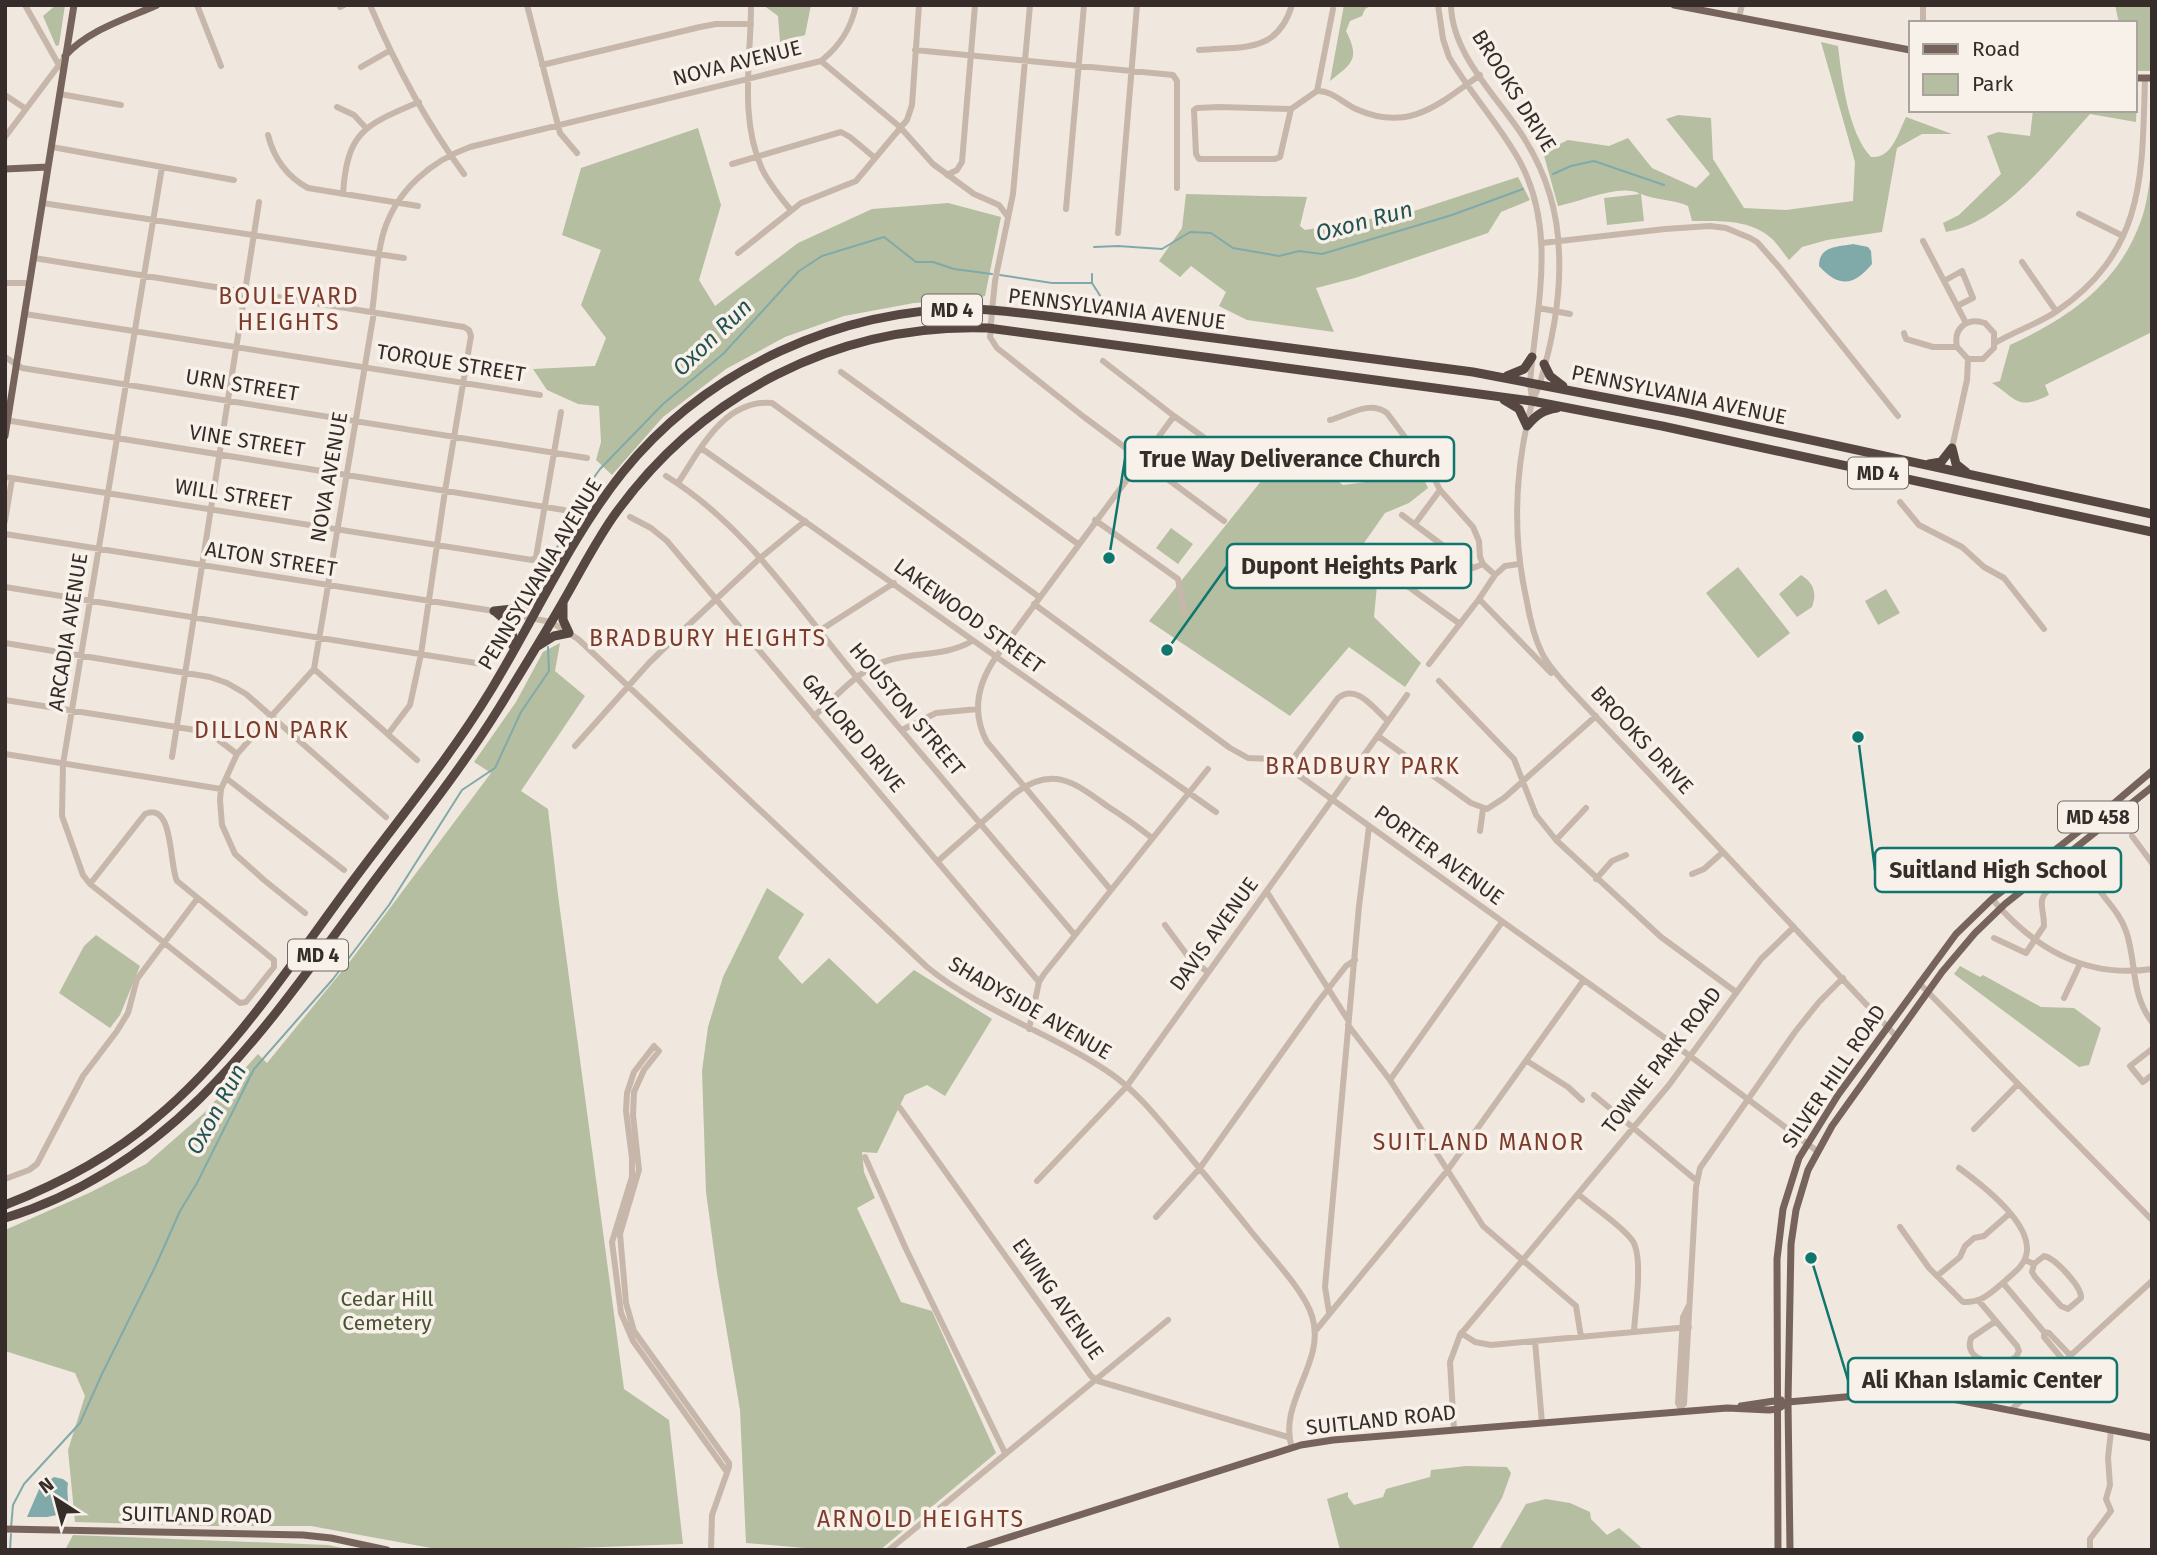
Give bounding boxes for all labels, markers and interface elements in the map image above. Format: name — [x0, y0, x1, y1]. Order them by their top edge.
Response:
legend — [1909, 21, 2136, 112]
street label: BROOKS DRIVE — [1466, 25, 1562, 157]
street label: NOVA AVENUE — [670, 34, 804, 92]
text: Road — [1972, 36, 2020, 62]
text: Park — [1972, 71, 2014, 97]
water label: Oxon Run — [1312, 195, 1416, 247]
district label: BOULEVARD HEIGHTS — [218, 282, 360, 336]
street label: PENNSYLVANIA AVENUE — [1007, 283, 1227, 335]
water label: Oxon Run — [667, 292, 757, 382]
road number: MD 4 — [922, 294, 982, 326]
street label: TORQUE STREET — [375, 338, 527, 388]
street label: PENNSYLVANIA AVENUE — [1569, 359, 1789, 431]
street label: URN STREET — [183, 363, 301, 407]
street label: NOVA AVENUE — [305, 410, 353, 544]
street label: VINE STREET — [187, 419, 307, 463]
callout: True Way Deliverance Church — [1125, 437, 1454, 481]
text: True Way Deliverance Church — [1139, 445, 1441, 473]
road number: MD 4 — [1848, 458, 1908, 488]
street label: WILL STREET — [173, 473, 293, 517]
street label: PENNSYLVANIA AVENUE — [472, 473, 608, 675]
street label: ALTON STREET — [203, 536, 339, 582]
callout: Dupont Heights Park — [1227, 544, 1471, 588]
street label: ARCADIA AVENUE — [43, 551, 93, 713]
text: Dupont Heights Park — [1241, 552, 1457, 580]
street label: LAKEWOOD STREET — [889, 553, 1049, 679]
district label: BRADBURY HEIGHTS — [589, 624, 827, 652]
street label: HOUSTON STREET — [844, 637, 970, 781]
street label: GAYLORD DRIVE — [796, 668, 910, 798]
street label: BROOKS DRIVE — [1585, 680, 1699, 800]
district label: DILLON PARK — [194, 716, 350, 744]
district label: BRADBURY PARK — [1265, 752, 1461, 780]
street label: PORTER AVENUE — [1369, 799, 1509, 911]
road number: MD 458 — [2058, 802, 2138, 832]
callout: Suitland High School — [1875, 848, 2121, 892]
text: Suitland High School — [1889, 856, 2107, 884]
street label: DAVIS AVENUE — [1164, 872, 1264, 996]
road number: MD 4 — [288, 939, 348, 970]
street label: SHADYSIDE AVENUE — [944, 951, 1116, 1065]
street label: TOWNE PARK ROAD — [1597, 981, 1727, 1139]
street label: SILVER HILL ROAD — [1777, 1000, 1891, 1152]
water label: Oxon Run — [180, 1059, 252, 1159]
district label: SUITLAND MANOR — [1373, 1128, 1585, 1156]
street label: EWING AVENUE — [1007, 1233, 1109, 1365]
park label: Cedar Hill Cemetery — [341, 1286, 433, 1336]
callout: Ali Khan Islamic Center — [1848, 1358, 2117, 1402]
text: Ali Khan Islamic Center — [1861, 1366, 2103, 1394]
street label: SUITLAND ROAD — [1305, 1399, 1457, 1441]
north arrow — [21, 1464, 91, 1534]
text: N — [34, 1473, 58, 1499]
street label: SUITLAND ROAD — [121, 1501, 273, 1529]
district label: ARNOLD HEIGHTS — [817, 1505, 1025, 1533]

